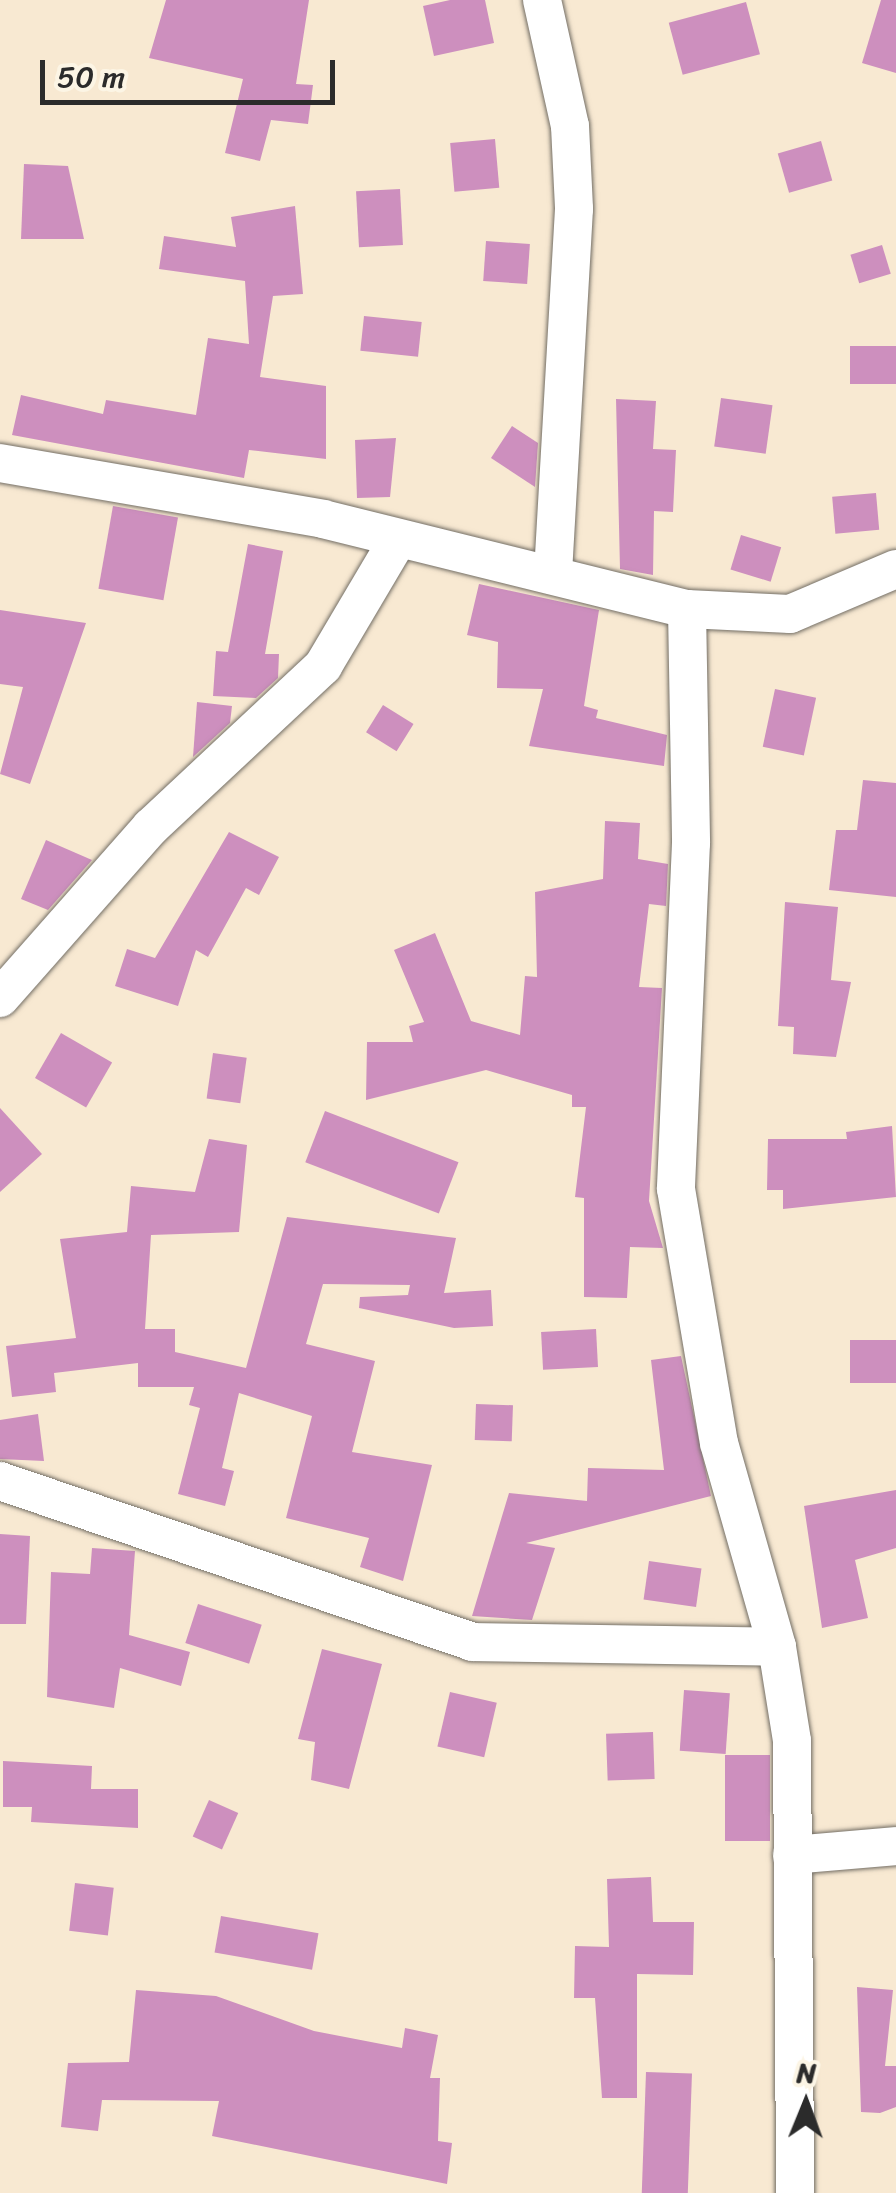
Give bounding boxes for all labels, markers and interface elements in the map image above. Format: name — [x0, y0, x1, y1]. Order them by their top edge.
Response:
scale bar — [45, 40, 340, 102]
text: 50 m — [57, 50, 125, 104]
text: N — [796, 2048, 817, 2097]
north arrow — [756, 2053, 856, 2153]

